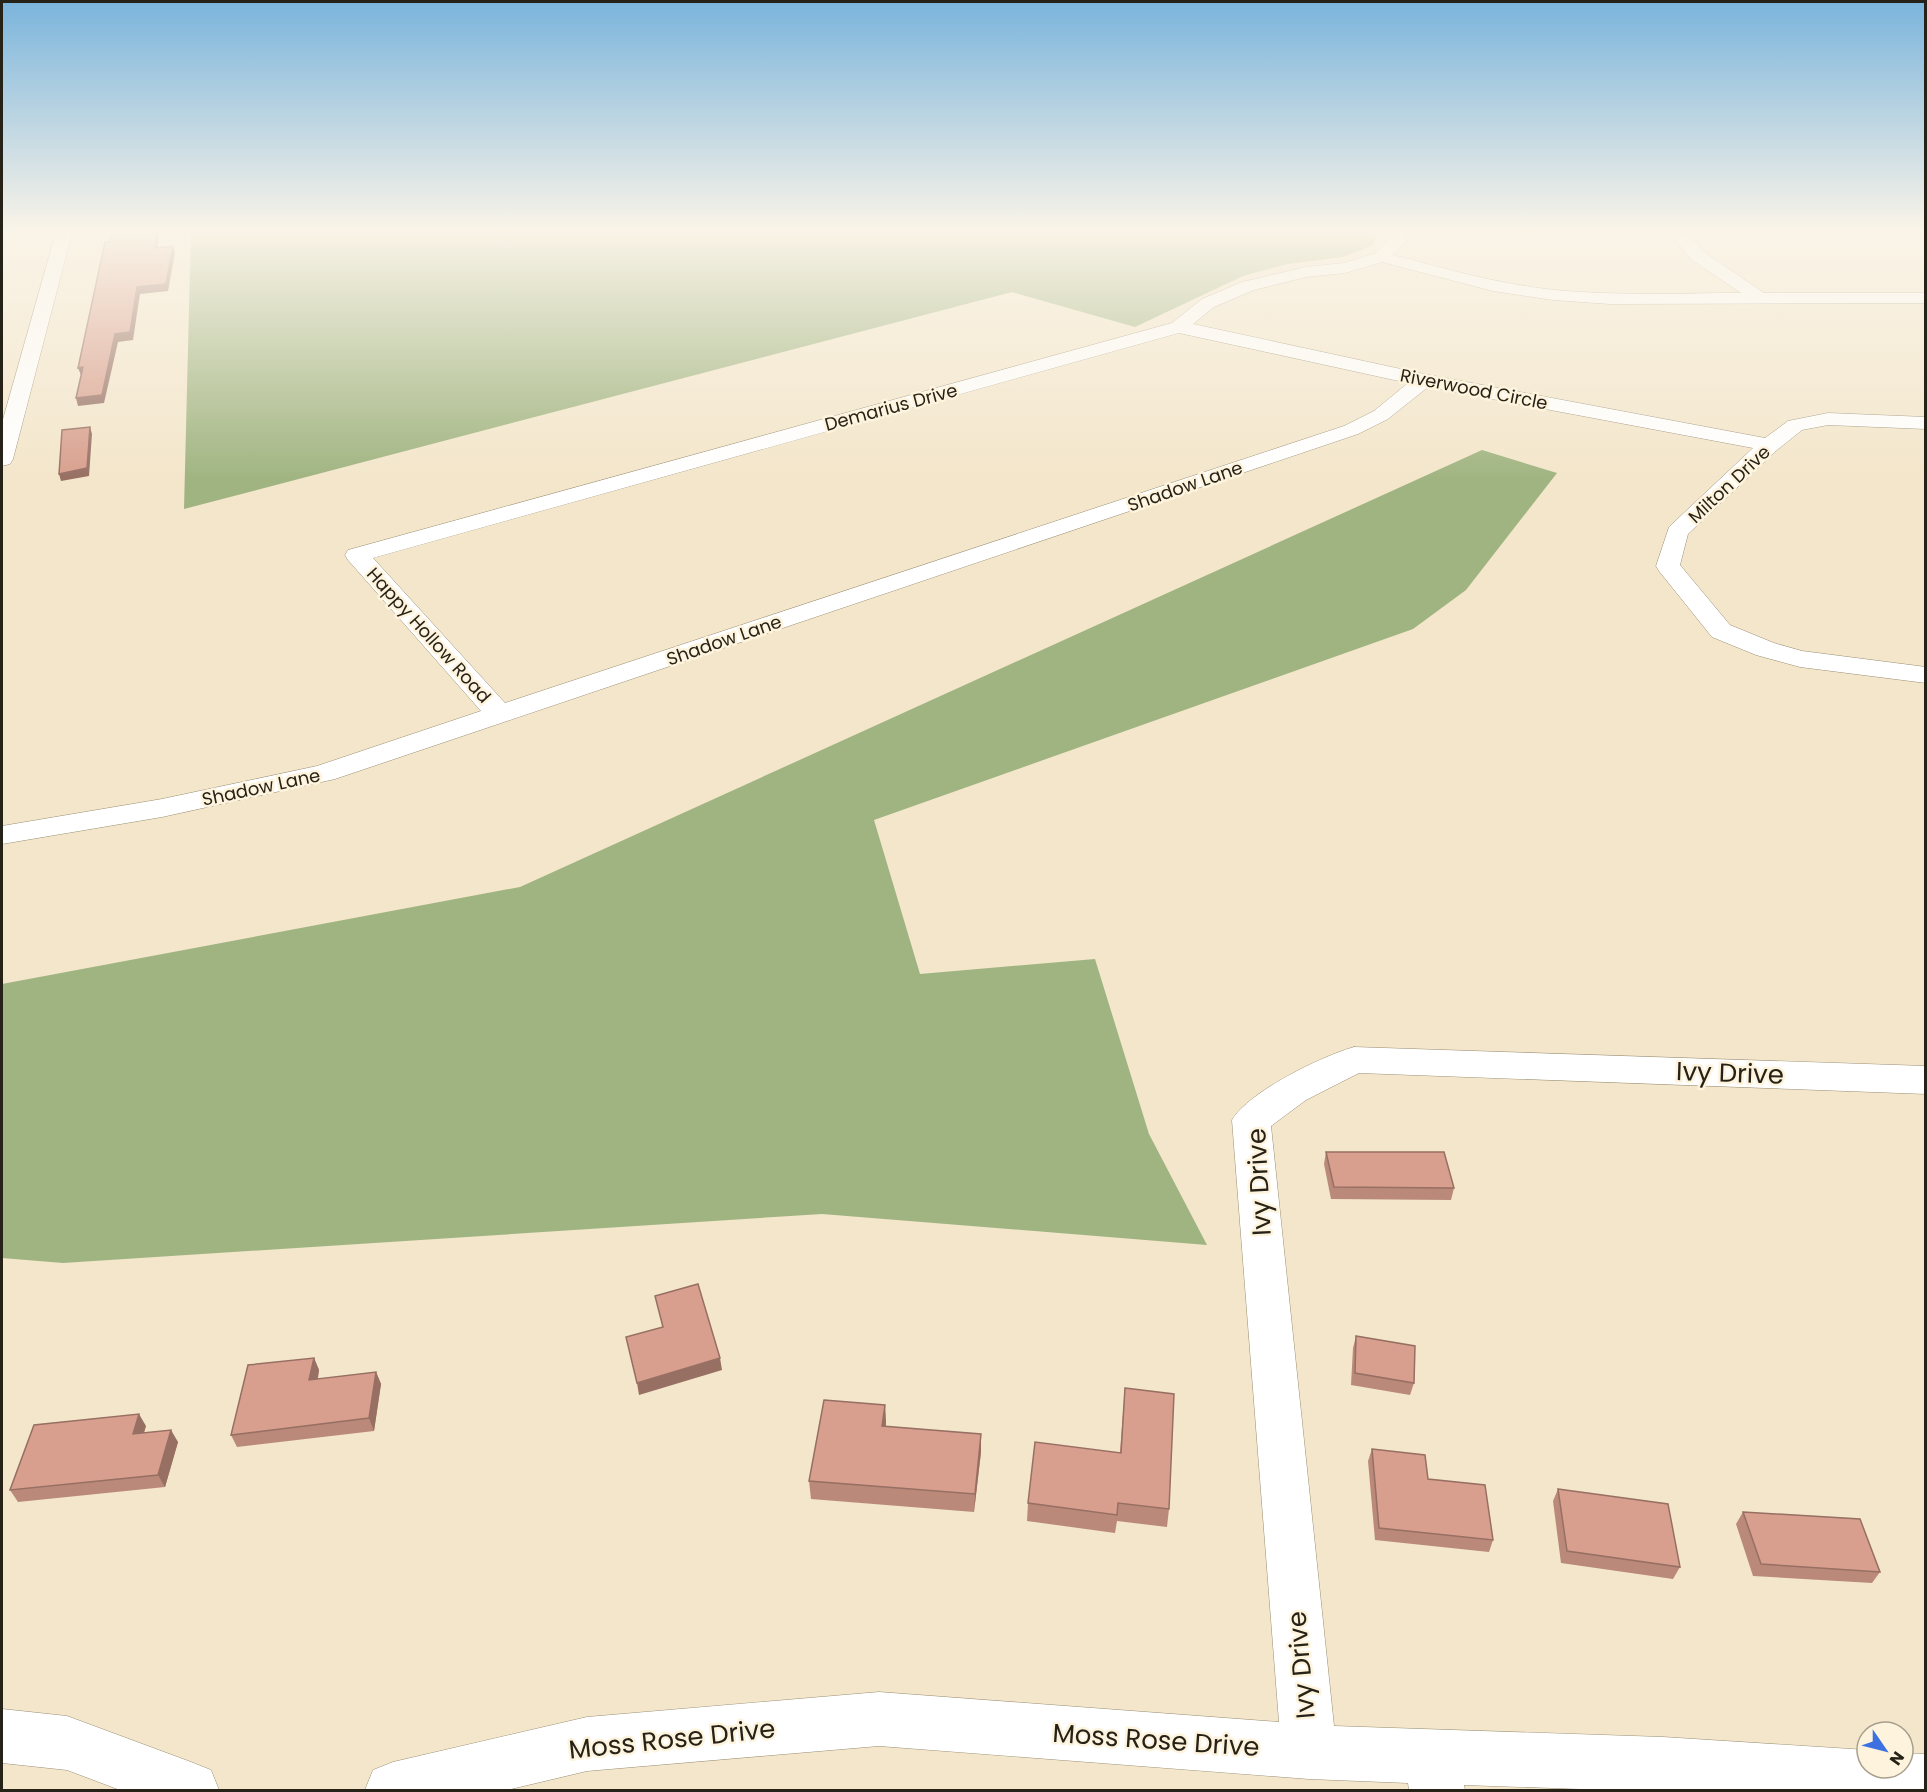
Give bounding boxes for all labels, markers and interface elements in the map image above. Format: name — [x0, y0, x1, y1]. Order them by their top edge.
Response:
street label: Riverwood Circle — [1398, 362, 1550, 416]
street label: Demarius Drive — [822, 377, 960, 437]
street label: Milton Drive — [1682, 439, 1776, 529]
street label: Shadow Lane — [1124, 455, 1246, 517]
street label: Happy Hollow Road — [361, 562, 497, 708]
street label: Shadow Lane — [663, 609, 785, 671]
street label: Shadow Lane — [200, 762, 322, 812]
street label: Ivy Drive — [1676, 1053, 1784, 1093]
street label: Ivy Drive — [1238, 1127, 1280, 1237]
street label: Ivy Drive — [1278, 1610, 1324, 1720]
street label: Moss Rose Drive — [567, 1710, 777, 1768]
street label: Moss Rose Drive — [1051, 1715, 1261, 1765]
north arrow — [1855, 1720, 1915, 1780]
text: N — [1884, 1747, 1910, 1770]

